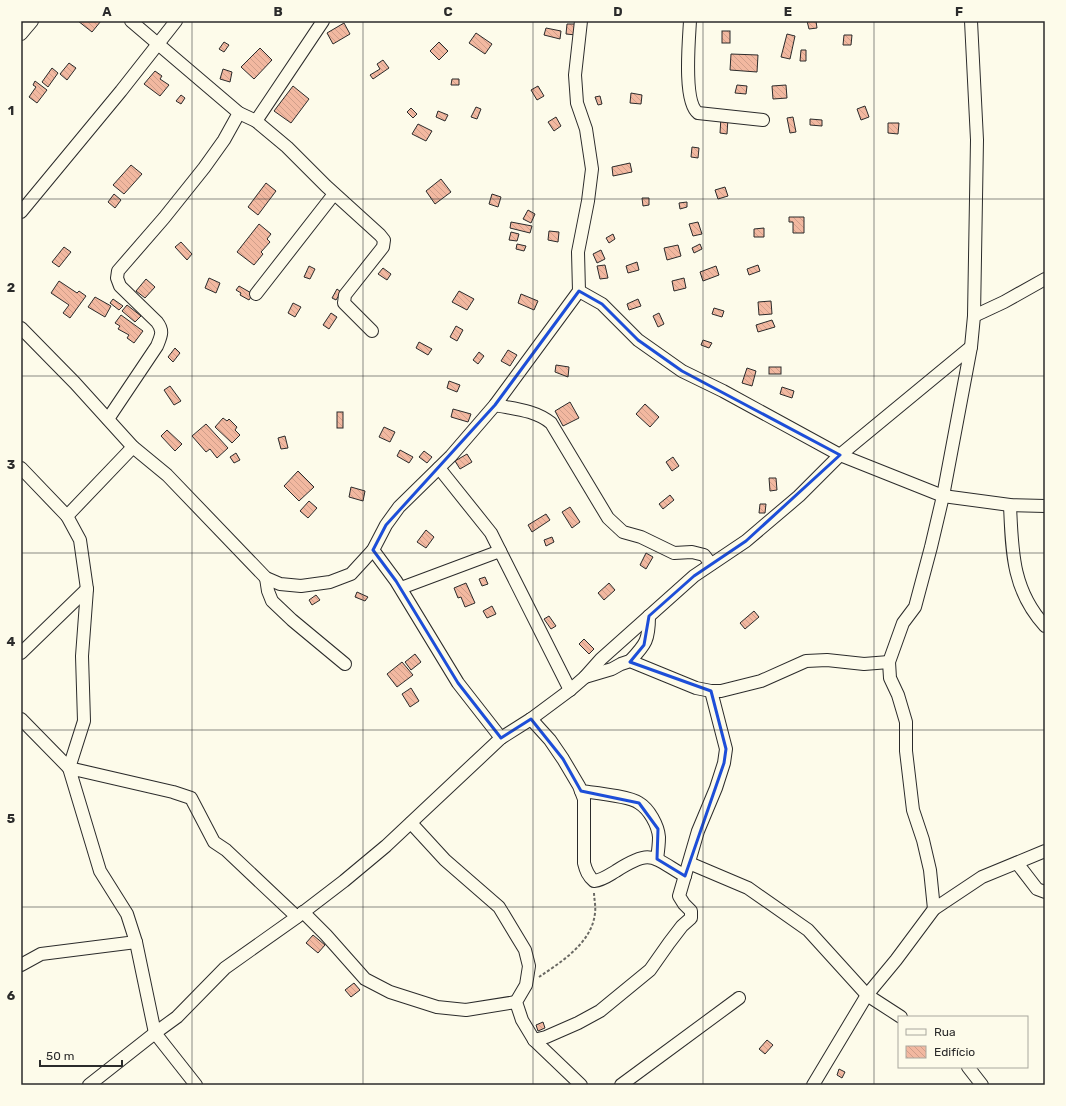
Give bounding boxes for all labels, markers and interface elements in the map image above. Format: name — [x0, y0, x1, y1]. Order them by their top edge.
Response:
text: A — [102, 4, 112, 19]
text: B — [273, 4, 283, 19]
text: C — [443, 4, 453, 19]
text: D — [613, 4, 623, 19]
text: E — [784, 4, 792, 19]
text: F — [955, 4, 963, 19]
text: 1 — [8, 103, 14, 118]
text: 2 — [7, 280, 15, 295]
text: 3 — [7, 457, 16, 472]
text: 4 — [7, 634, 16, 649]
text: 5 — [7, 811, 15, 826]
text: 6 — [7, 988, 16, 1003]
legend — [898, 1016, 1028, 1068]
text: Rua — [934, 1025, 956, 1039]
scale bar — [40, 1042, 122, 1068]
text: Edifício — [934, 1045, 975, 1059]
text: 50 m — [46, 1049, 74, 1063]

